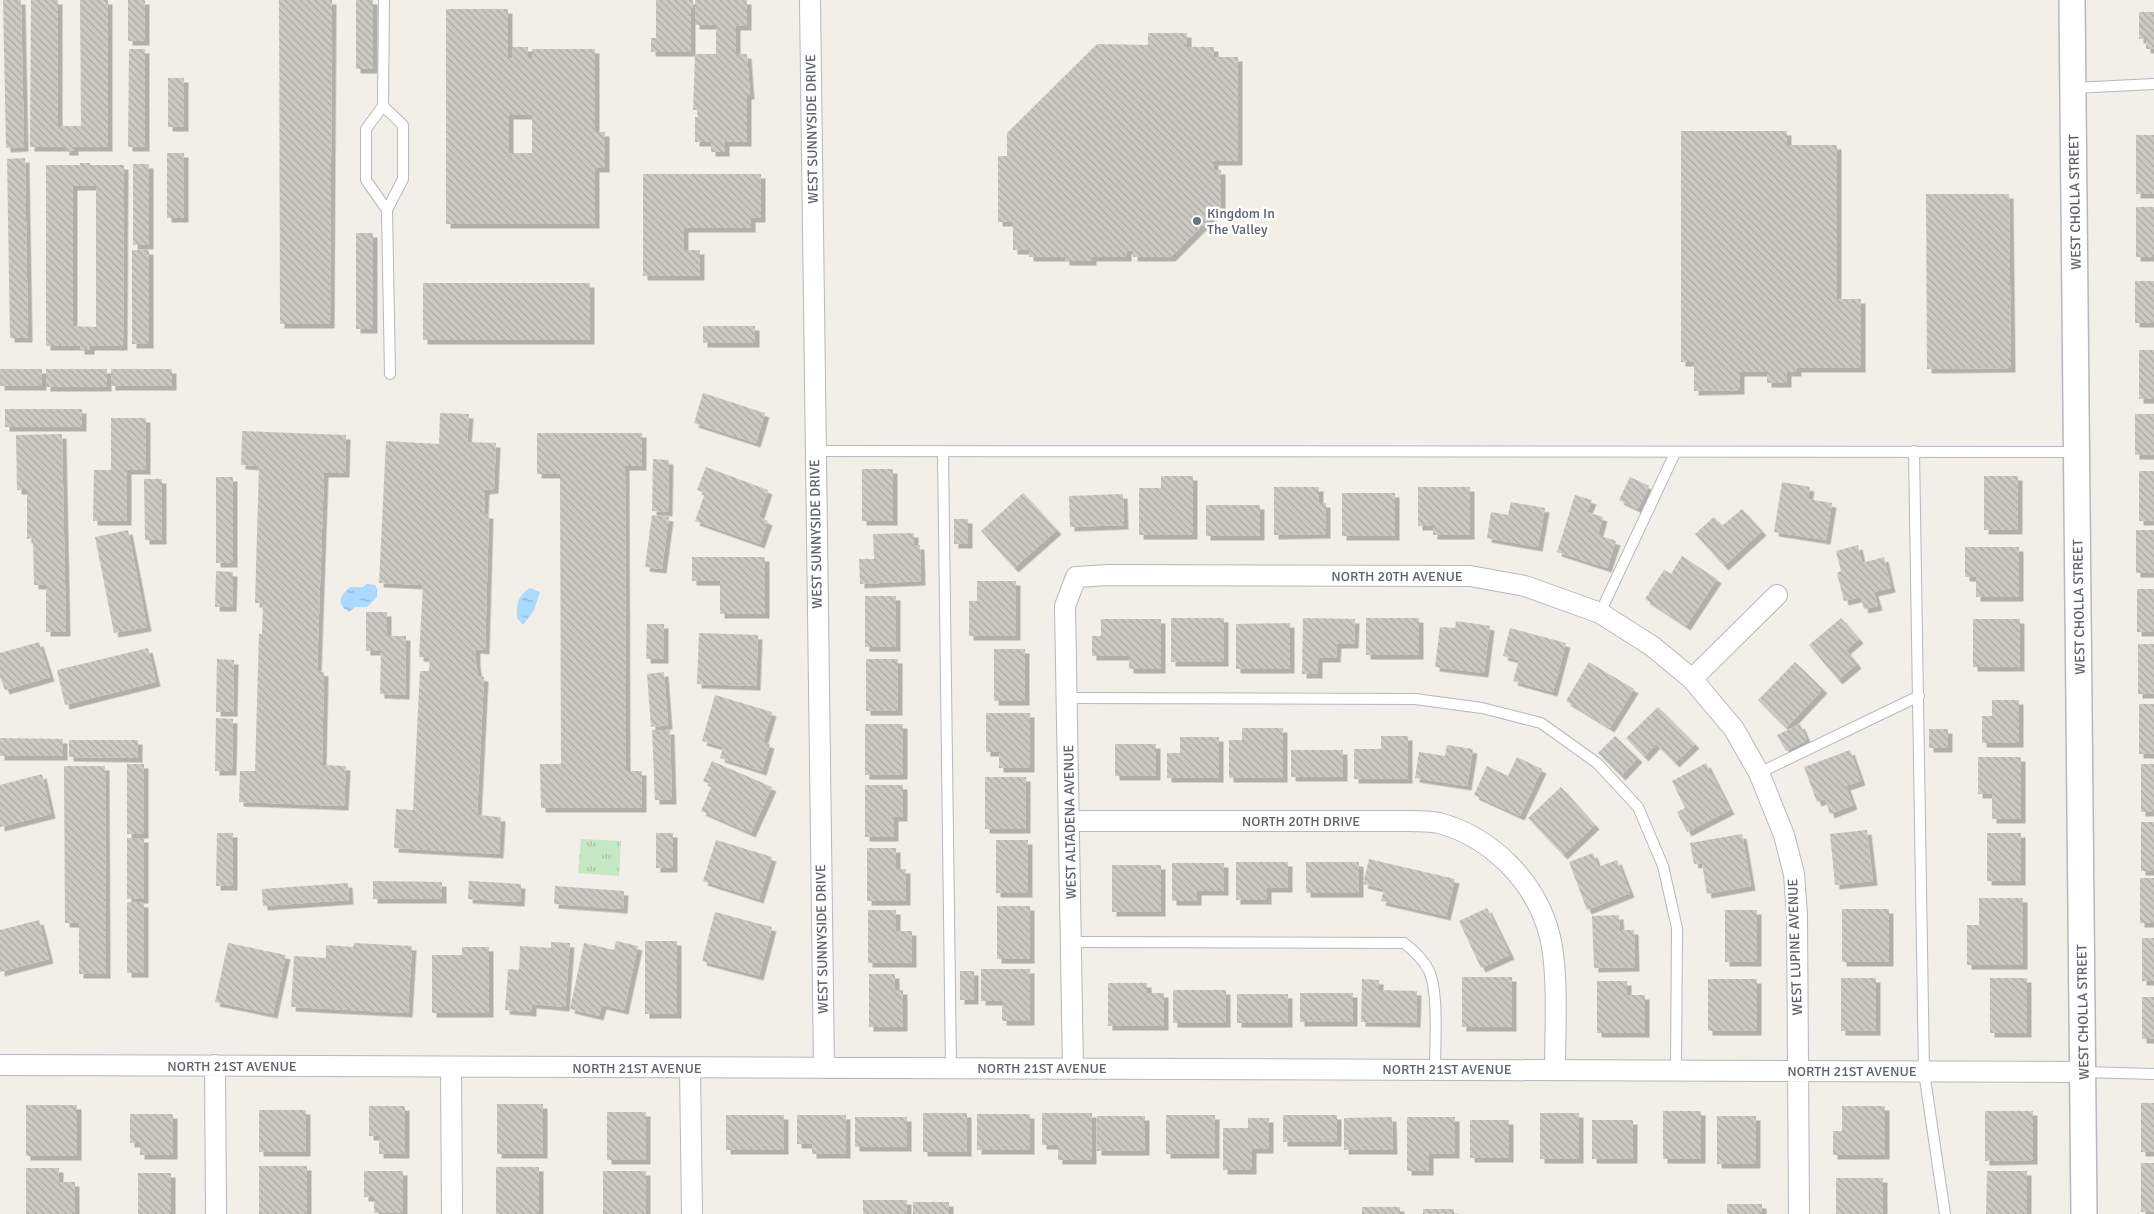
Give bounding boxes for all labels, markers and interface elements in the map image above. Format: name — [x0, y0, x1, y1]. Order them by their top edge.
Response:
street label: WEST SUNNYSIDE DRIVE — [802, 54, 822, 204]
street label: WEST CHOLLA STREET — [2065, 134, 2085, 270]
place label: Kingdom In The Valley — [1207, 205, 1275, 238]
marker: Kingdom In The Valley — [1191, 215, 1203, 227]
street label: WEST SUNNYSIDE DRIVE — [806, 459, 826, 609]
street label: WEST CHOLLA STREET — [2069, 539, 2089, 675]
street label: NORTH 20TH AVENUE — [1331, 568, 1463, 585]
street label: WEST ALTADENA AVENUE — [1060, 744, 1080, 900]
street label: NORTH 20TH DRIVE — [1242, 813, 1360, 830]
street label: WEST SUNNYSIDE DRIVE — [812, 864, 832, 1014]
street label: WEST LUPINE AVENUE — [1784, 878, 1806, 1016]
street label: WEST CHOLLA STREET — [2073, 944, 2093, 1080]
street label: NORTH 21ST AVENUE — [167, 1058, 297, 1075]
street label: NORTH 21ST AVENUE — [572, 1060, 702, 1077]
street label: NORTH 21ST AVENUE — [977, 1060, 1107, 1077]
street label: NORTH 21ST AVENUE — [1382, 1061, 1512, 1078]
street label: NORTH 21ST AVENUE — [1787, 1063, 1917, 1080]

